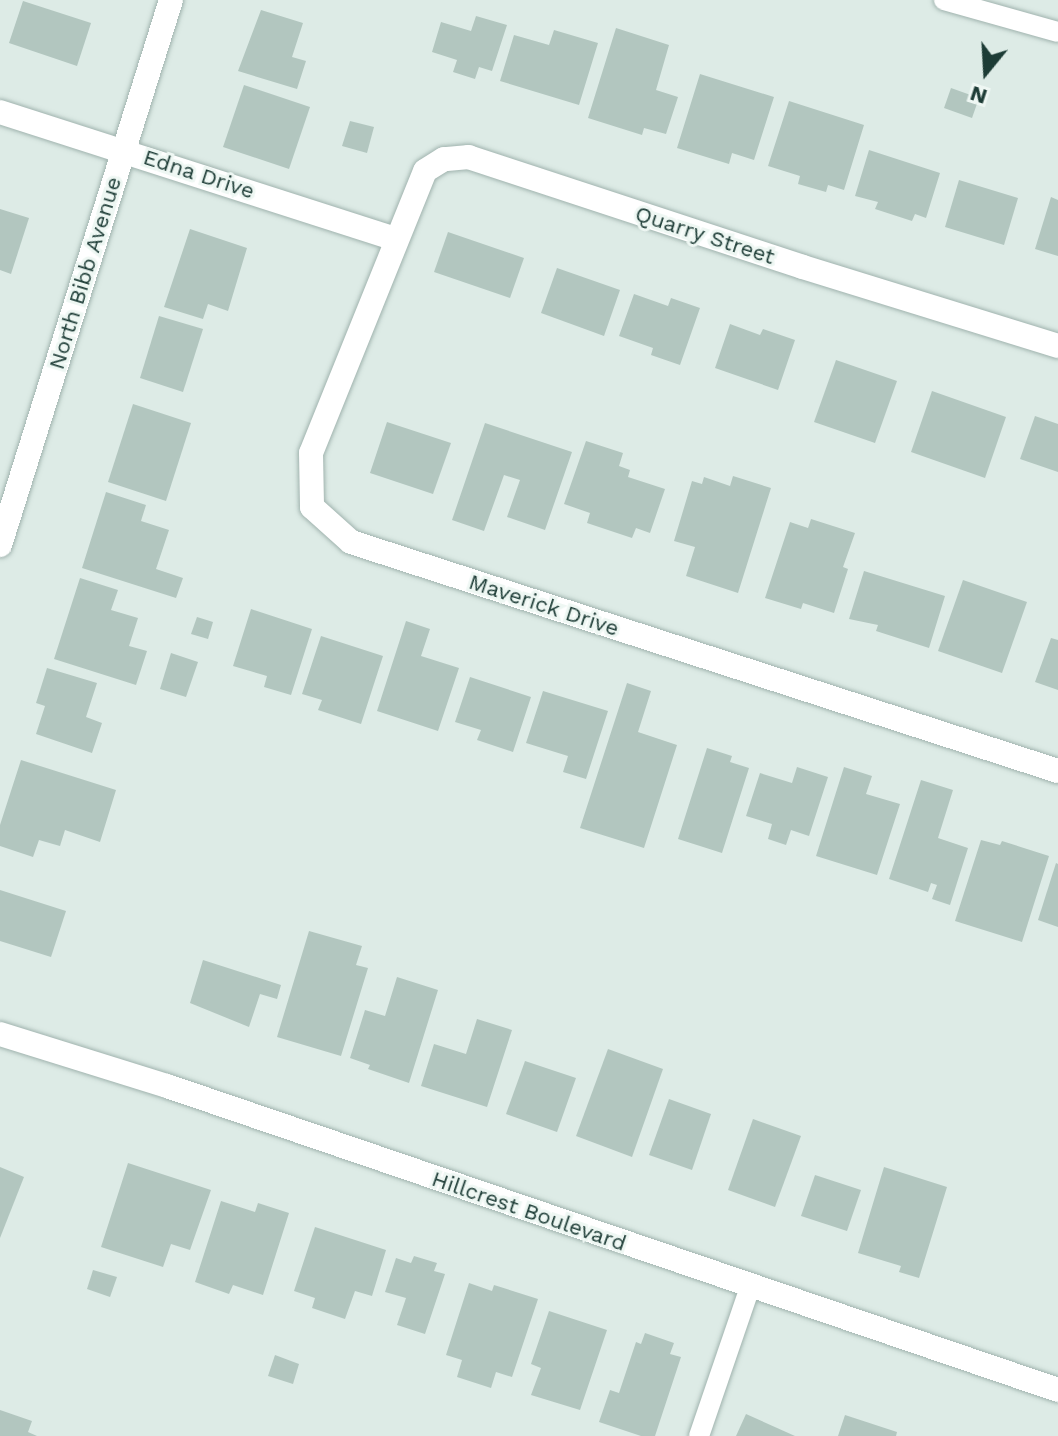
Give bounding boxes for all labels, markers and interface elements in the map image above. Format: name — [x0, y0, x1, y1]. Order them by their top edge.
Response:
north arrow — [946, 32, 1026, 112]
text: N — [967, 81, 990, 110]
street label: Edna Drive — [140, 144, 258, 204]
street label: North Bibb Avenue — [43, 173, 127, 373]
street label: Quarry Street — [632, 200, 778, 270]
street label: Maverick Drive — [465, 568, 623, 642]
street label: Hillcrest Boulevard — [428, 1165, 630, 1257]

